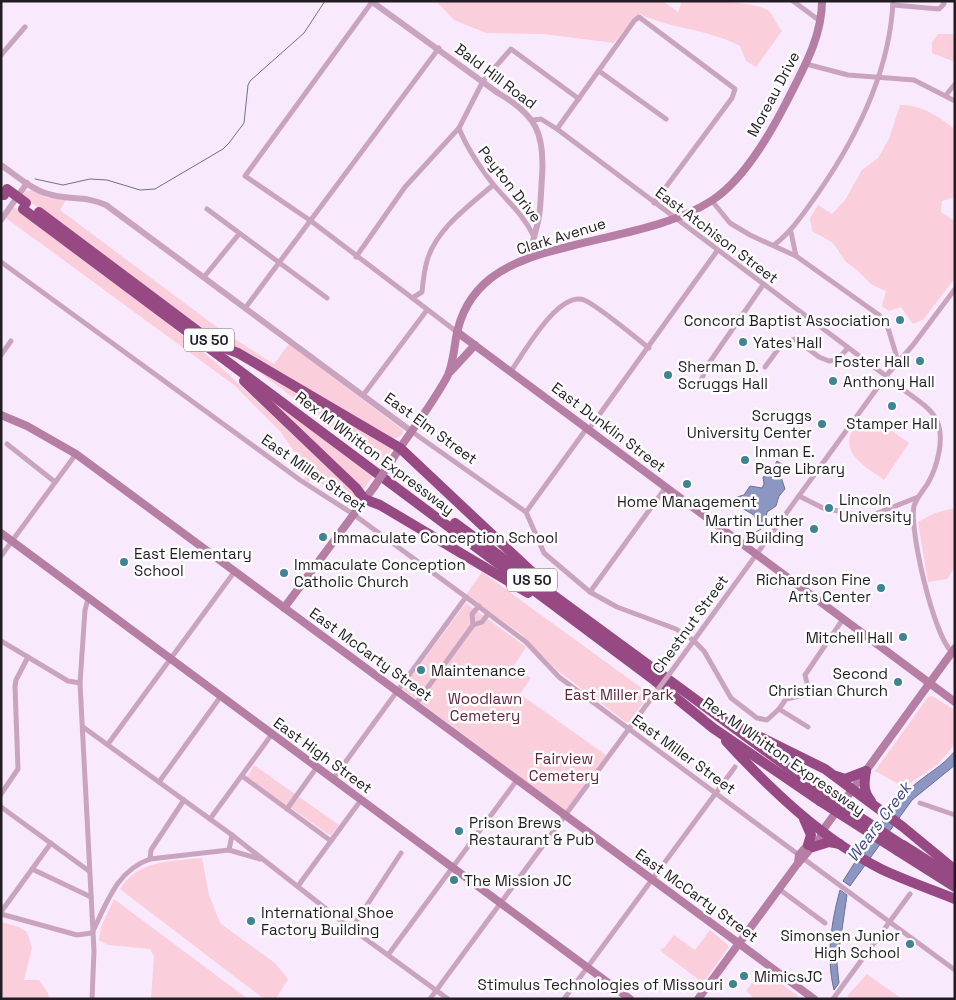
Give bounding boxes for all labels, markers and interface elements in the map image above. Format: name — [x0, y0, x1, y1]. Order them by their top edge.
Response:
street label: Bald Hill Road — [451, 39, 541, 113]
street label: Moreau Drive — [743, 48, 803, 140]
street label: Peyton Drive — [474, 142, 546, 226]
street label: East Atchison Street — [652, 183, 782, 287]
street label: Clark Avenue — [514, 213, 608, 259]
place label: Concord Baptist Association — [684, 311, 890, 330]
marker: Concord Baptist Association — [894, 314, 906, 326]
road number: US 50 — [184, 328, 234, 352]
place label: Yates Hall — [753, 333, 822, 352]
marker: Yates Hall — [737, 336, 749, 348]
place label: Foster Hall — [834, 352, 910, 371]
marker: Foster Hall — [914, 355, 926, 367]
place label: Sherman D. Scruggs Hall — [678, 357, 768, 393]
marker: Sherman D. Scruggs Hall — [662, 369, 674, 381]
place label: Anthony Hall — [843, 372, 935, 391]
marker: Anthony Hall — [827, 375, 839, 387]
street label: East Dunklin Street — [548, 378, 670, 476]
street label: Rex M Whitton Expressway — [292, 387, 458, 519]
street label: East Elm Street — [381, 388, 481, 468]
marker: Stamper Hall — [886, 400, 898, 412]
place label: Scruggs University Center — [687, 406, 812, 442]
place label: Stamper Hall — [846, 414, 938, 433]
marker: Scruggs University Center — [816, 418, 828, 430]
street label: East Miller Street — [258, 430, 370, 516]
place label: Inman E. Page Library — [755, 442, 845, 478]
marker: Inman E. Page Library — [739, 454, 751, 466]
marker: Home Management — [681, 478, 693, 490]
place label: Lincoln University — [839, 490, 912, 526]
place label: Home Management — [617, 492, 757, 511]
marker: Lincoln University — [823, 502, 835, 514]
place label: Martin Luther King Building — [705, 511, 804, 547]
marker: Martin Luther King Building — [808, 523, 820, 535]
place label: Immaculate Conception School — [333, 528, 558, 547]
marker: Immaculate Conception School — [317, 531, 329, 543]
place label: East Elementary School — [134, 544, 252, 580]
place label: Immaculate Conception Catholic Church — [294, 555, 466, 591]
marker: East Elementary School — [118, 556, 130, 568]
marker: Immaculate Conception Catholic Church — [278, 567, 290, 579]
road number: US 50 — [507, 568, 557, 592]
place label: Richardson Fine Arts Center — [756, 570, 871, 606]
street label: Chestnut Street — [648, 571, 732, 677]
marker: Richardson Fine Arts Center — [875, 582, 887, 594]
street label: East McCarty Street — [306, 603, 436, 705]
place label: Mitchell Hall — [806, 628, 893, 647]
marker: Mitchell Hall — [897, 631, 909, 643]
place label: Maintenance — [431, 661, 526, 680]
marker: Maintenance — [415, 664, 427, 676]
place label: Second Christian Church — [768, 664, 888, 700]
marker: Second Christian Church — [892, 676, 904, 688]
park label: East Miller Park — [564, 685, 674, 704]
park label: Woodlawn Cemetery — [448, 689, 522, 725]
street label: Rex M Whitton Expressway — [699, 693, 869, 819]
street label: East Miller Street — [628, 710, 740, 798]
street label: East High Street — [270, 713, 376, 797]
park label: Fairview Cemetery — [529, 749, 599, 785]
water label: Wears Creek — [842, 776, 917, 866]
place label: Prison Brews Restaurant & Pub — [469, 813, 594, 849]
marker: Prison Brews Restaurant & Pub — [453, 825, 465, 837]
street label: East McCarty Street — [632, 844, 762, 946]
place label: The Mission JC — [464, 871, 572, 890]
marker: The Mission JC — [448, 874, 460, 886]
place label: International Shoe Factory Building — [261, 903, 394, 939]
marker: International Shoe Factory Building — [245, 915, 257, 927]
place label: Simonsen Junior High School — [780, 926, 900, 962]
marker: Simonsen Junior High School — [904, 938, 916, 950]
place label: MimicsJC — [754, 967, 822, 986]
marker: MimicsJC — [738, 970, 750, 982]
place label: Stimulus Technologies of Missouri — [478, 975, 723, 994]
marker: Stimulus Technologies of Missouri — [727, 978, 739, 990]

